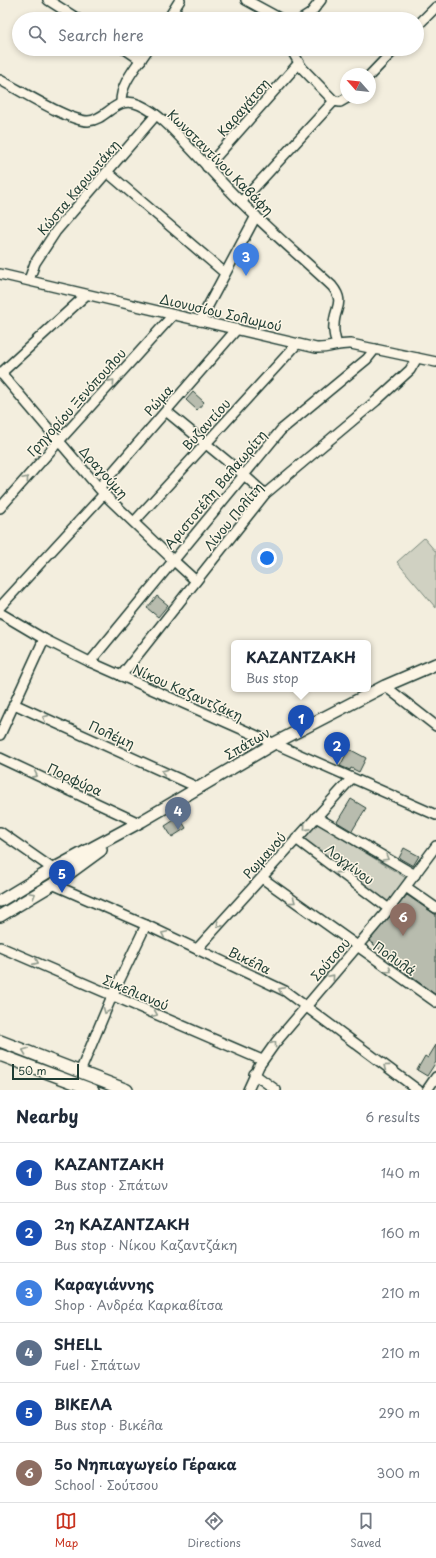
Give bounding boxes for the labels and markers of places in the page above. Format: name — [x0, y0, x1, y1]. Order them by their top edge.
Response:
pin: 3 — [233, 243, 259, 276]
pin: 1 — [288, 705, 314, 738]
pin: 2 — [324, 732, 350, 765]
pin: 4 — [165, 797, 191, 830]
pin: 5 — [49, 860, 75, 893]
pin: 6 — [390, 903, 416, 936]

